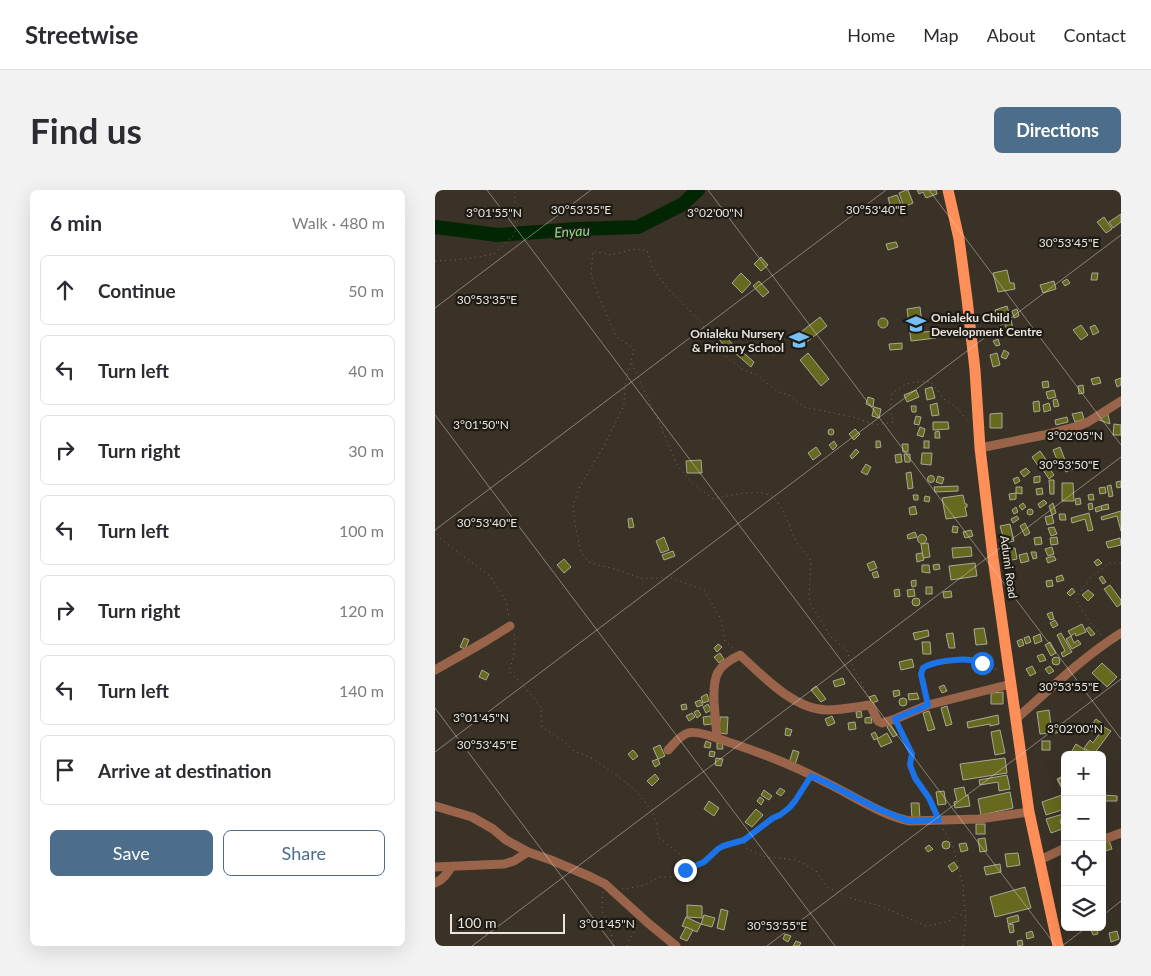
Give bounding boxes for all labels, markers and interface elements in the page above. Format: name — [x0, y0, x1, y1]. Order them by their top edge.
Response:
text: Streetwise — [25, 20, 138, 49]
text: Home — [847, 24, 895, 46]
text: Map — [923, 24, 959, 46]
text: About — [987, 24, 1036, 46]
text: Contact — [1064, 24, 1126, 46]
button: Directions — [994, 107, 1121, 153]
text: Find us — [30, 109, 142, 151]
text: 30°53'35"E — [551, 202, 611, 217]
text: 30°53'40"E — [846, 202, 906, 217]
text: 3°01'55"N — [466, 205, 522, 220]
text: 3°02'00"N — [687, 205, 743, 220]
text: 6 min — [50, 210, 102, 235]
text: Walk · 480 m — [292, 213, 385, 232]
water label: Enyau — [554, 222, 590, 240]
text: 30°53'45"E — [1039, 235, 1099, 250]
icon: ahead — [51, 276, 79, 304]
text: Continue — [98, 279, 176, 302]
text: 50 m — [348, 281, 384, 300]
text: 30°53'35"E — [457, 292, 517, 307]
place label: Onialeku Child Development Centre — [931, 310, 1043, 339]
school or university icon: Onialeku Child Development Centre — [905, 313, 927, 335]
place label: Onialeku Nursery & Primary School — [690, 326, 785, 355]
school or university icon: Onialeku Nursery & Primary School — [788, 329, 810, 351]
icon: left — [51, 356, 79, 384]
text: Turn left — [98, 359, 169, 382]
text: 40 m — [348, 361, 384, 380]
text: 3°01'50"N — [453, 417, 509, 432]
text: 3°02'05"N — [1047, 428, 1103, 443]
icon: right — [51, 436, 79, 464]
text: Turn right — [98, 439, 180, 462]
text: 30 m — [348, 441, 384, 460]
text: 30°53'50"E — [1039, 457, 1099, 472]
text: 30°53'40"E — [457, 515, 517, 530]
icon: left — [51, 516, 79, 544]
text: Turn left — [98, 519, 169, 542]
text: 100 m — [339, 521, 384, 540]
street label: Adumi Road — [997, 534, 1021, 600]
icon: right — [51, 596, 79, 624]
text: Turn right — [98, 599, 180, 622]
text: 120 m — [339, 601, 384, 620]
route start — [971, 652, 994, 675]
icon: left — [51, 676, 79, 704]
text: Turn left — [98, 679, 169, 702]
text: 30°53'55"E — [1039, 679, 1099, 694]
text: 140 m — [339, 681, 384, 700]
text: 3°01'45"N — [453, 710, 509, 725]
text: 3°02'00"N — [1047, 721, 1103, 736]
text: 30°53'45"E — [457, 737, 517, 752]
map controls — [1061, 751, 1106, 931]
button: + — [1061, 751, 1106, 796]
icon: arrive — [51, 756, 79, 784]
text: Arrive at destination — [98, 759, 271, 782]
button: − — [1061, 796, 1106, 841]
button: Save — [50, 830, 213, 876]
button: Share — [223, 830, 385, 876]
button: locate — [1061, 841, 1106, 886]
route end — [674, 859, 697, 882]
button: layers — [1061, 886, 1106, 931]
scale bar — [450, 911, 565, 934]
text: 100 m — [457, 914, 496, 931]
text: 3°01'45"N — [579, 916, 635, 931]
text: 30°53'55"E — [747, 918, 807, 933]

